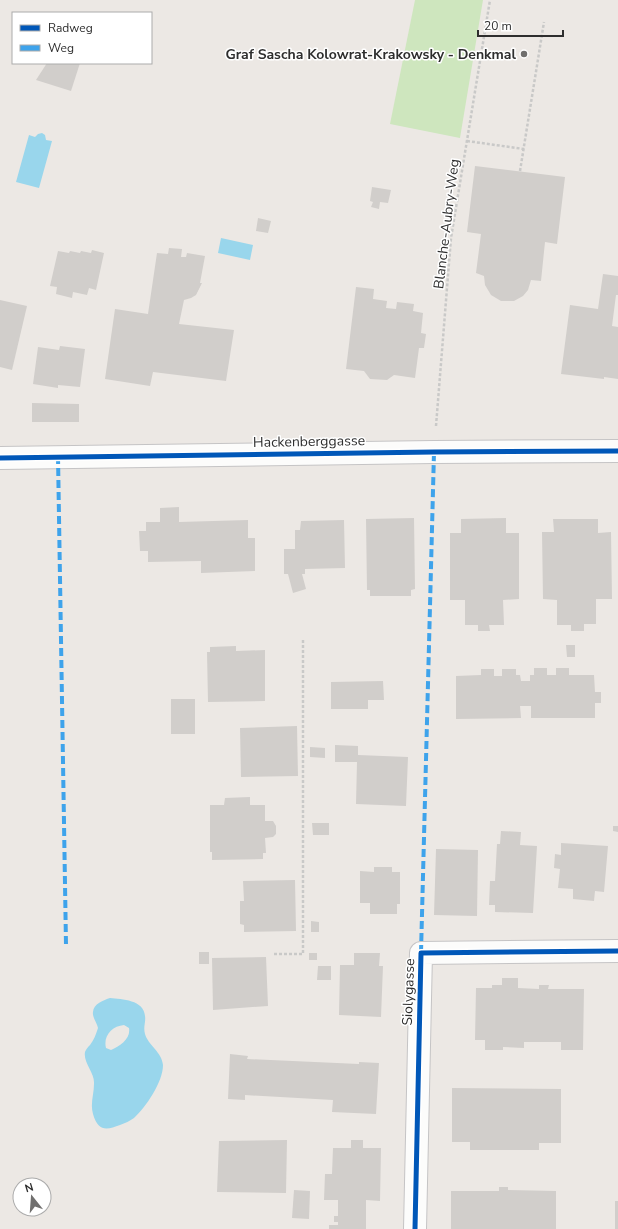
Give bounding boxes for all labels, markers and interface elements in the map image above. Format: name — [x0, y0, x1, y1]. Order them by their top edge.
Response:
legend — [12, 12, 152, 64]
scale bar — [478, 12, 563, 38]
text: 20 m — [484, 18, 512, 34]
text: Radweg — [48, 20, 93, 36]
text: Weg — [48, 40, 74, 56]
place label: Graf Sascha Kolowrat-Krakowsky - Denkmal — [225, 45, 517, 64]
marker: Graf Sascha Kolowrat-Krakowsky - Denkmal — [519, 49, 529, 59]
street label: Blanche-Aubry-Weg — [429, 158, 464, 290]
street label: Hackenberggasse — [253, 431, 365, 452]
street label: Siolygasse — [398, 958, 419, 1026]
north arrow — [12, 1177, 52, 1217]
text: N — [23, 1180, 35, 1196]

